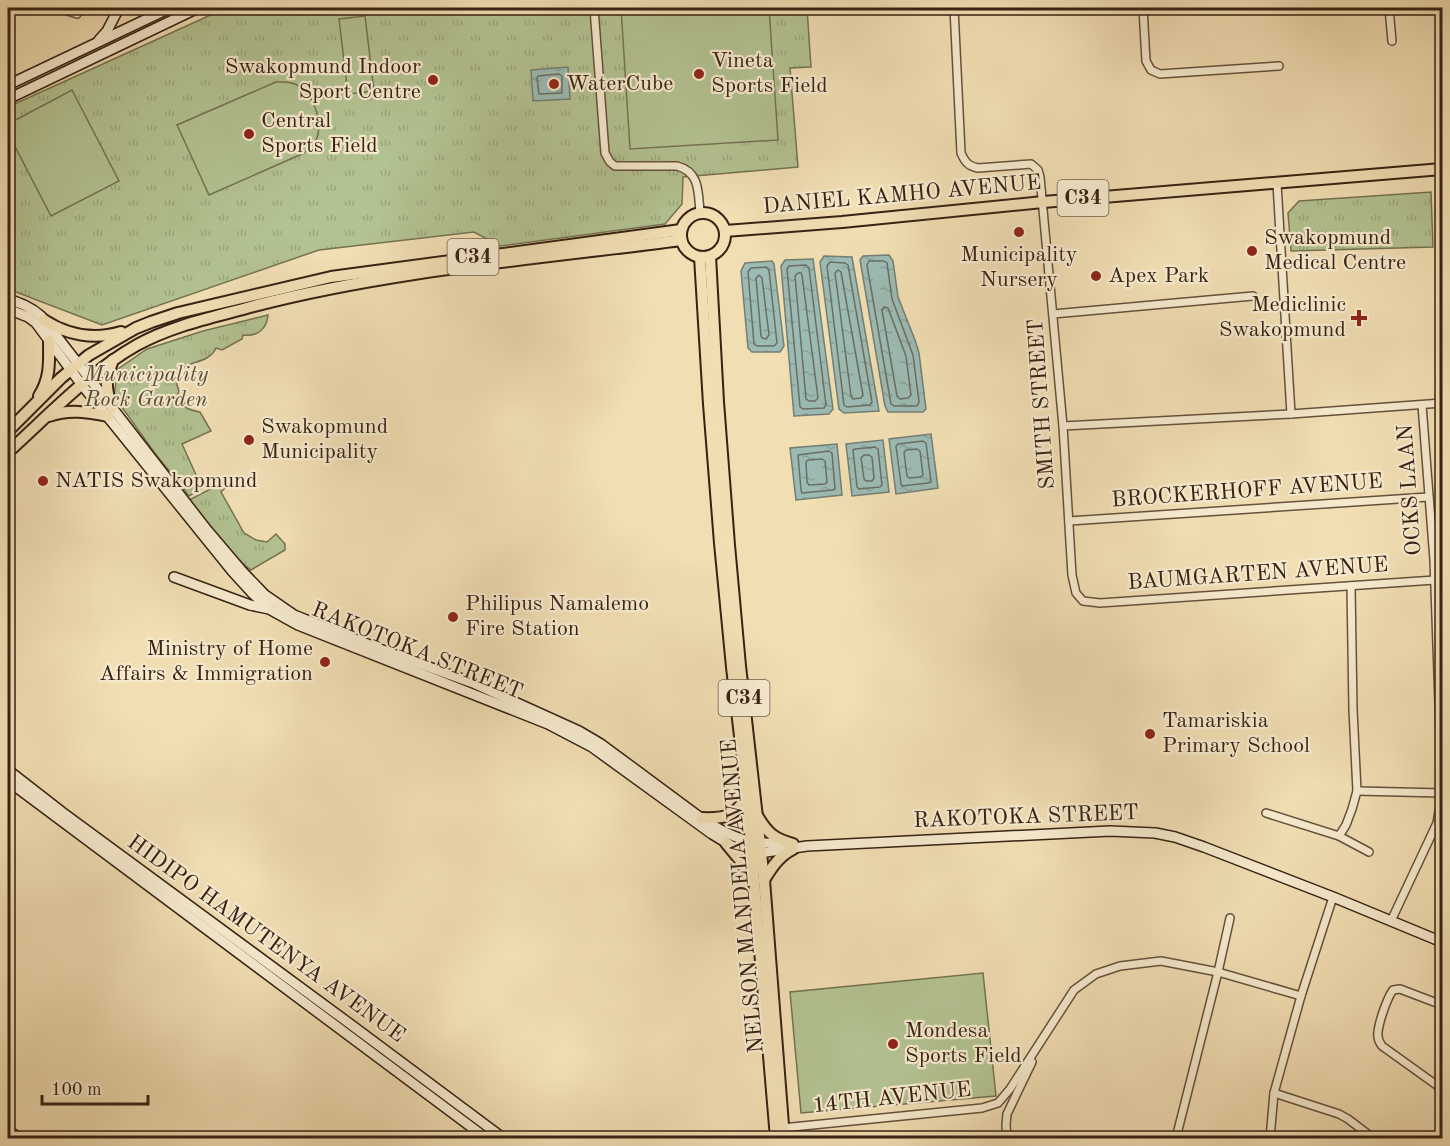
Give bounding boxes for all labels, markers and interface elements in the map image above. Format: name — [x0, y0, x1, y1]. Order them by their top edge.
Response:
place label: Vineta Sports Field — [711, 50, 828, 97]
place label: Swakopmund Indoor Sport Centre — [225, 56, 421, 103]
marker: Vineta Sports Field — [692, 67, 706, 81]
marker: Swakopmund Indoor Sport Centre — [426, 73, 440, 87]
place label: WaterCube — [566, 73, 673, 95]
marker: WaterCube — [547, 77, 561, 91]
place label: Central Sports Field — [261, 110, 378, 157]
marker: Central Sports Field — [242, 127, 256, 141]
street label: DANIEL KAMHO AVENUE — [762, 172, 1042, 218]
road number: C34 — [1058, 180, 1108, 216]
marker: Municipality Nursery — [1012, 225, 1026, 239]
place label: Swakopmund Medical Centre — [1264, 227, 1406, 274]
road number: C34 — [448, 239, 498, 275]
place label: Municipality Nursery — [960, 244, 1078, 291]
marker: Swakopmund Medical Centre — [1245, 244, 1259, 258]
place label: Apex Park — [1108, 265, 1209, 287]
marker: Apex Park — [1089, 269, 1103, 283]
place label: Mediclinic Swakopmund — [1219, 294, 1346, 341]
marker: Mediclinic Swakopmund — [1350, 309, 1368, 327]
street label: SMITH STREET — [1025, 318, 1059, 490]
park label: Municipality Rock Garden — [83, 364, 209, 411]
place label: Swakopmund Municipality — [261, 416, 388, 463]
street label: OCKS LAAN — [1394, 423, 1426, 557]
marker: Swakopmund Municipality — [242, 433, 256, 447]
place label: NATIS Swakopmund — [55, 470, 258, 492]
street label: BROCKERHOFF AVENUE — [1111, 471, 1383, 511]
marker: NATIS Swakopmund — [36, 474, 50, 488]
street label: BAUMGARTEN AVENUE — [1127, 554, 1389, 594]
place label: Philipus Namalemo Fire Station — [465, 593, 649, 640]
street label: RAKOTOKA STREET — [308, 599, 526, 703]
marker: Philipus Namalemo Fire Station — [446, 610, 460, 624]
place label: Ministry of Home Affairs & Immigration — [99, 638, 313, 685]
marker: Ministry of Home Affairs & Immigration — [318, 655, 332, 669]
road number: C34 — [718, 680, 770, 716]
place label: Tamariskia Primary School — [1162, 710, 1310, 757]
marker: Tamariskia Primary School — [1143, 727, 1157, 741]
street label: NELSON MANDELA AVENUE — [718, 738, 768, 1054]
street label: RAKOTOKA STREET — [913, 802, 1139, 832]
street label: HIDIPO HAMUTENYA AVENUE — [123, 831, 409, 1047]
place label: Mondesa Sports Field — [905, 1020, 1022, 1067]
marker: Mondesa Sports Field — [886, 1037, 900, 1051]
scale bar — [42, 1068, 148, 1106]
street label: 14TH AVENUE — [812, 1079, 972, 1117]
text: 100 m — [51, 1081, 102, 1099]

